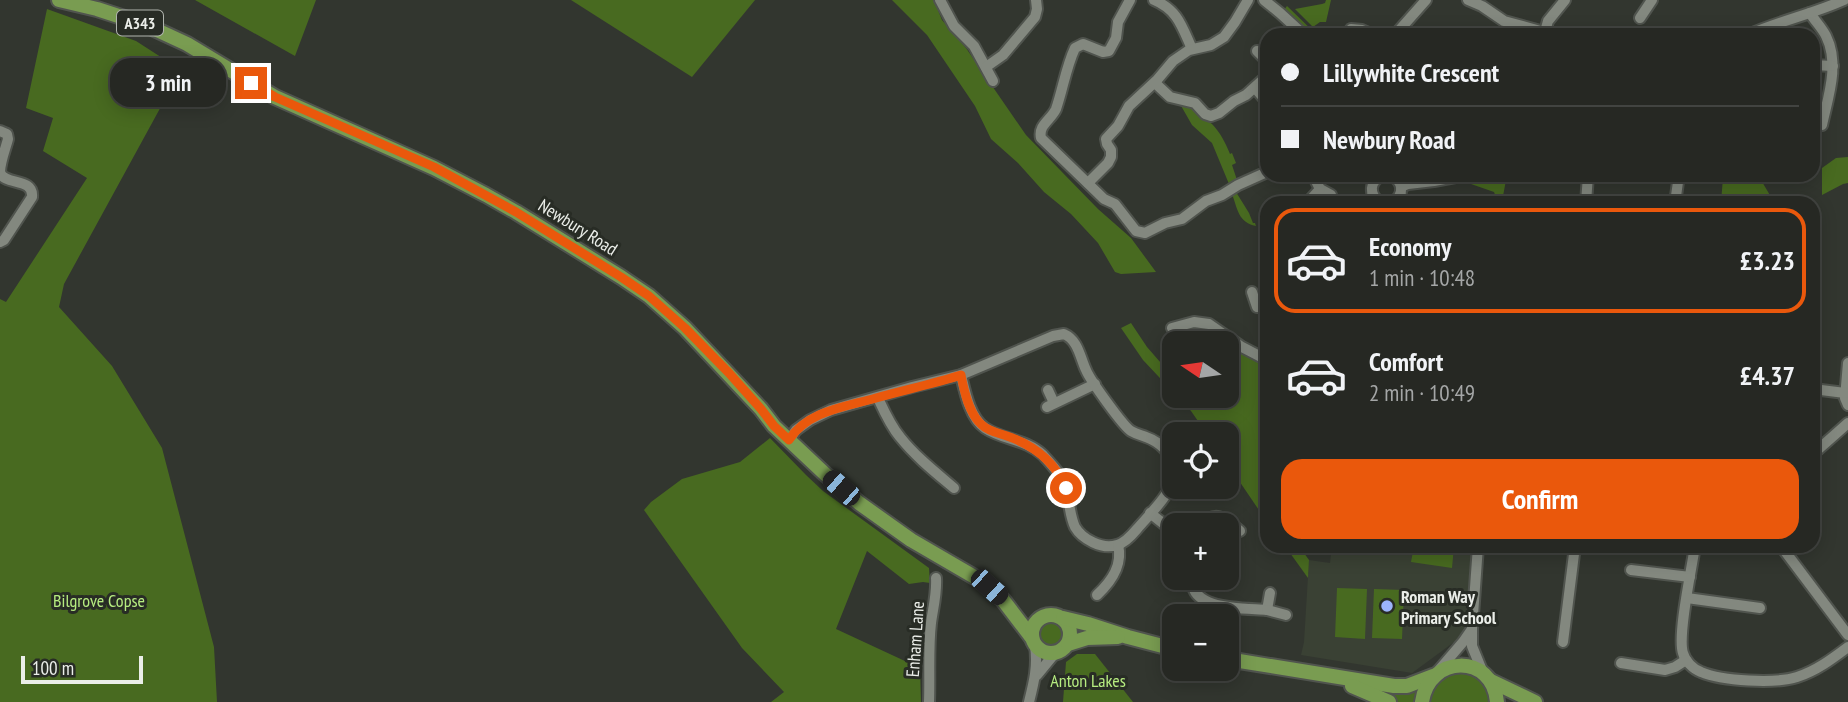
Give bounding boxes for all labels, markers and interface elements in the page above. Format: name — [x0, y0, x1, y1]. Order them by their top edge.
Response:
road number: A343 — [117, 10, 163, 36]
text: Lillywhite Crescent — [1323, 56, 1499, 89]
callout: 3 min — [111, 58, 226, 108]
route end — [235, 67, 267, 99]
text: 3 min — [145, 68, 191, 97]
text: Newbury Road — [1323, 123, 1455, 156]
street label: Newbury Road — [534, 194, 622, 260]
icon: car — [1285, 229, 1348, 292]
text: Economy — [1369, 230, 1451, 263]
text: £3.23 — [1740, 244, 1795, 277]
text: 1 min · 10:48 — [1369, 263, 1475, 292]
north arrow — [1162, 331, 1239, 408]
map controls — [1162, 331, 1239, 681]
icon: car — [1285, 344, 1348, 407]
text: Comfort — [1369, 345, 1443, 378]
text: £4.37 — [1740, 359, 1795, 392]
text: 2 min · 10:49 — [1369, 378, 1475, 407]
button: locate — [1162, 422, 1239, 499]
button: Confirm — [1281, 459, 1799, 539]
car — [819, 466, 864, 510]
route start — [1050, 472, 1082, 504]
button: + — [1162, 513, 1239, 590]
car — [967, 565, 1012, 609]
place label: Roman Way Primary School — [1401, 585, 1497, 629]
park label: Bilgrove Copse — [53, 589, 145, 612]
marker: Roman Way Primary School — [1379, 598, 1395, 614]
street label: Enham Lane — [901, 600, 929, 678]
button: − — [1162, 604, 1239, 681]
scale bar — [21, 653, 144, 685]
text: 100 m — [32, 656, 74, 680]
park label: Anton Lakes — [1050, 669, 1126, 692]

